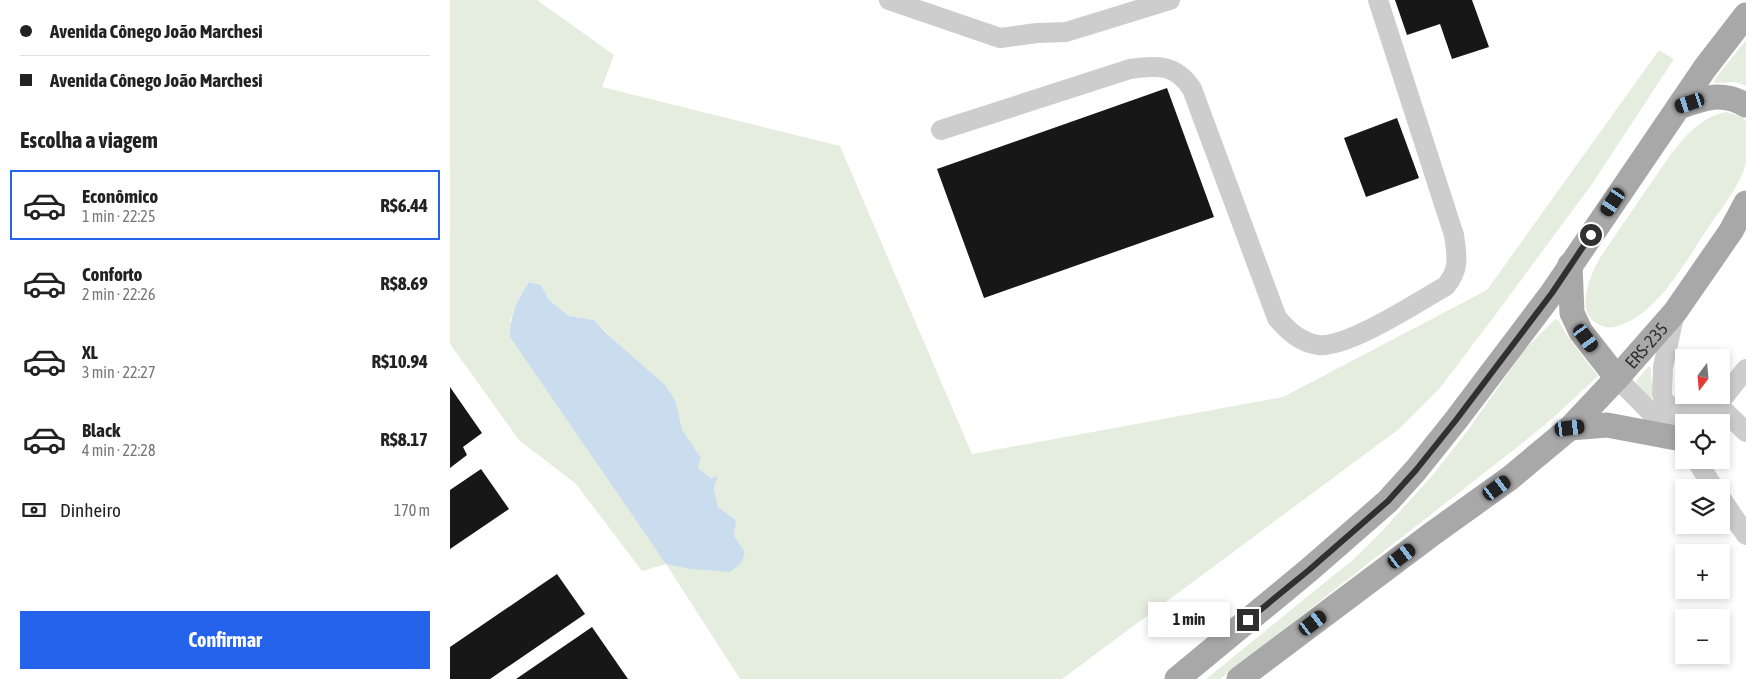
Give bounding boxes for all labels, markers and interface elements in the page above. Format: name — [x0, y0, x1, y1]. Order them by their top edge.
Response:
text: Avenida Cônego João Marchesi — [50, 20, 263, 42]
text: Avenida Cônego João Marchesi — [50, 69, 263, 91]
car — [1673, 91, 1706, 115]
text: Escolha a viagem — [20, 127, 158, 153]
icon: car — [22, 183, 67, 228]
text: Econômico — [82, 185, 158, 207]
car — [1598, 185, 1627, 219]
text: R$6.44 — [380, 194, 428, 216]
text: 1 min · 22:25 — [82, 207, 155, 225]
route start — [1580, 224, 1602, 246]
icon: car — [22, 261, 67, 306]
text: Conforto — [82, 263, 143, 285]
text: R$8.69 — [380, 272, 428, 294]
text: 2 min · 22:26 — [82, 285, 155, 303]
street label: ERS-235 — [1620, 318, 1672, 372]
car — [1571, 321, 1600, 355]
icon: car — [22, 339, 67, 384]
text: XL — [82, 341, 98, 363]
north arrow — [1675, 349, 1730, 404]
map controls — [1675, 349, 1730, 664]
text: R$10.94 — [371, 350, 428, 372]
text: 3 min · 22:27 — [82, 363, 155, 381]
button: locate — [1675, 414, 1730, 469]
icon: car — [22, 417, 67, 462]
text: Black — [82, 419, 120, 441]
car — [1554, 419, 1585, 437]
text: R$8.17 — [380, 428, 428, 450]
text: 4 min · 22:28 — [82, 441, 155, 459]
car — [1480, 473, 1513, 503]
button: layers — [1675, 479, 1730, 534]
icon: cash — [20, 496, 48, 524]
text: Dinheiro — [60, 499, 121, 521]
text: 170 m — [394, 501, 430, 519]
car — [1385, 541, 1418, 571]
button: + — [1675, 544, 1730, 599]
callout: 1 min — [1148, 602, 1230, 638]
car — [1296, 608, 1329, 638]
route end — [1237, 609, 1259, 631]
button: − — [1675, 609, 1730, 664]
text: 1 min — [1173, 610, 1205, 628]
button: Confirmar — [20, 611, 430, 669]

